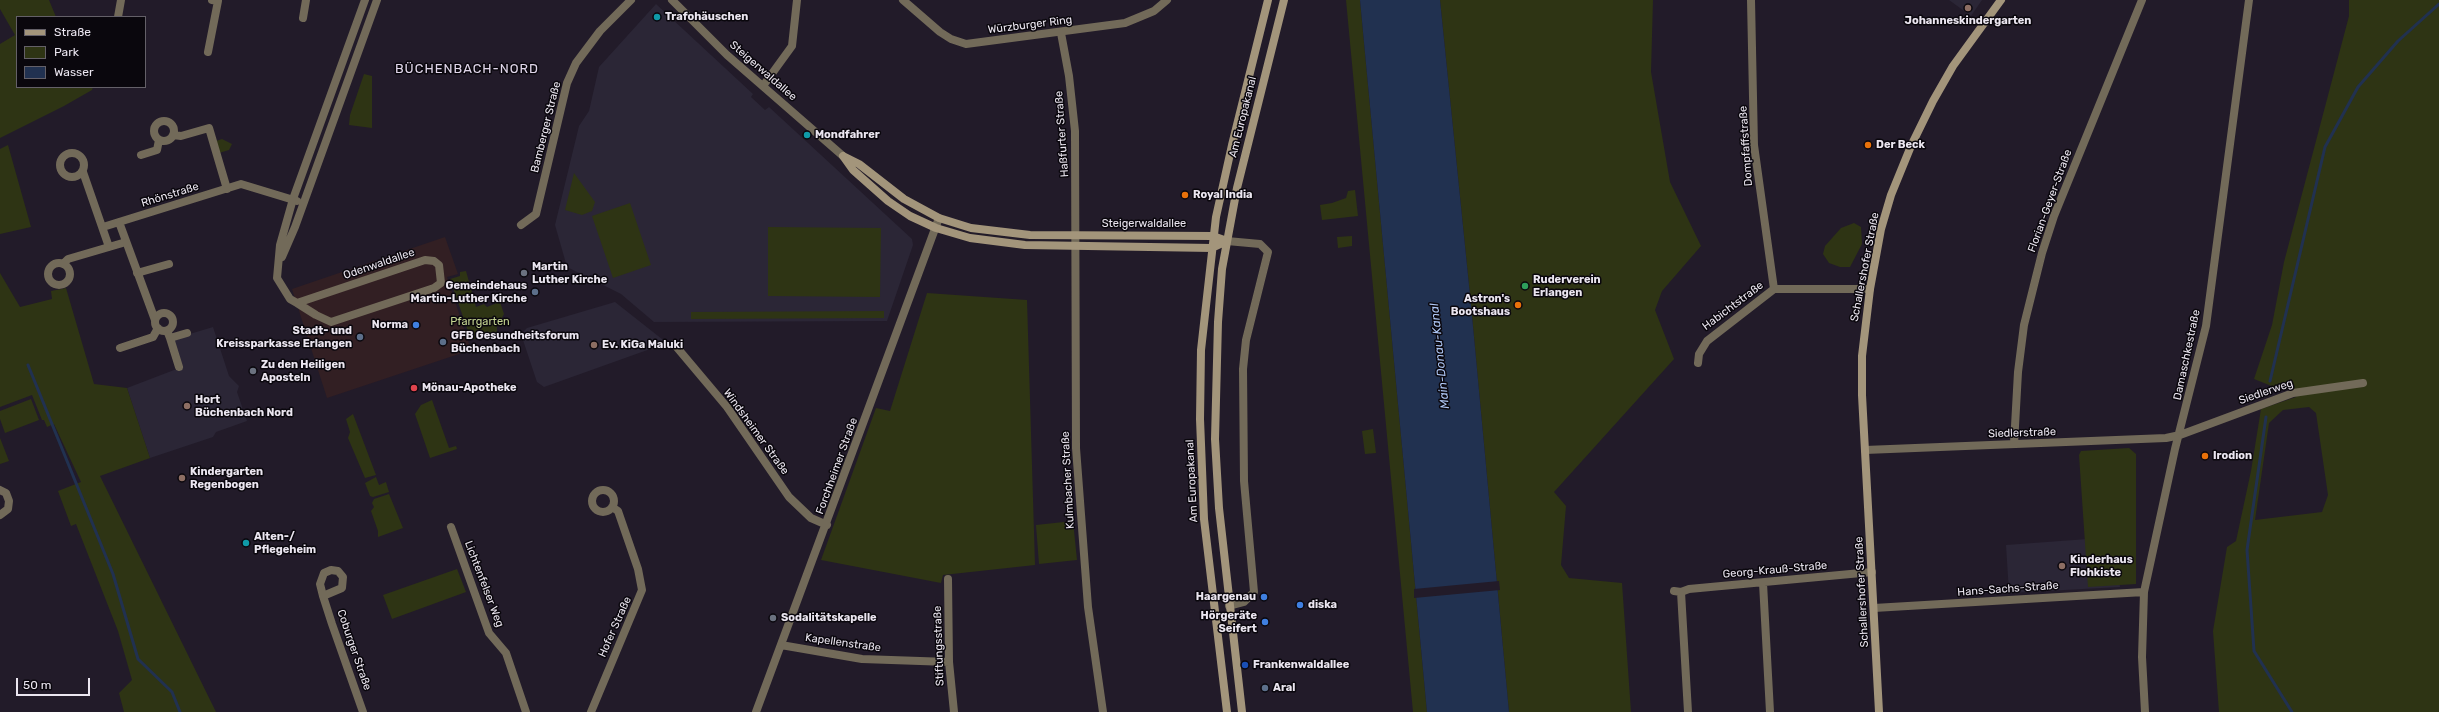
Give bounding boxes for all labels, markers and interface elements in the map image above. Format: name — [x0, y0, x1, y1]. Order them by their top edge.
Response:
marker: Johanneskindergarten — [1963, 3, 1973, 13]
place label: Trafohäuschen — [665, 10, 748, 24]
marker: Trafohäuschen — [652, 12, 662, 22]
street label: Würzburger Ring — [987, 13, 1073, 37]
place label: Johanneskindergarten — [1905, 14, 2031, 28]
legend — [16, 16, 146, 88]
text: Straße — [54, 25, 91, 39]
street label: Steigerwaldallee — [727, 38, 799, 104]
text: Park — [54, 45, 79, 59]
district label: BÜCHENBACH-NORD — [395, 61, 539, 77]
text: Wasser — [54, 65, 94, 79]
street label: Am Europakanal — [1227, 75, 1259, 159]
street label: Bamberger Straße — [528, 80, 564, 174]
street label: Haßfurter Straße — [1052, 90, 1072, 178]
street label: Dompfaffstraße — [1737, 105, 1755, 187]
place label: Mondfahrer — [815, 128, 880, 142]
marker: Mondfahrer — [802, 130, 812, 140]
place label: Der Beck — [1876, 138, 1925, 152]
marker: Der Beck — [1863, 140, 1873, 150]
street label: Florian-Geyer-Straße — [2025, 148, 2075, 254]
street label: Rhönstraße — [140, 180, 200, 210]
place label: Royal India — [1193, 188, 1253, 202]
marker: Royal India — [1180, 190, 1190, 200]
street label: Schallershofer Straße — [1848, 211, 1882, 323]
street label: Steigerwaldallee — [1102, 217, 1186, 231]
street label: Odenwaldallee — [342, 246, 416, 282]
place label: Martin Luther Kirche — [532, 260, 607, 286]
marker: Martin Luther Kirche — [519, 268, 529, 278]
place label: Ruderverein Erlangen — [1533, 273, 1601, 299]
place label: Gemeindehaus Martin-Luther Kirche — [411, 279, 527, 305]
street label: Habichtstraße — [1700, 279, 1766, 333]
marker: Ruderverein Erlangen — [1520, 281, 1530, 291]
marker: Gemeindehaus Martin-Luther Kirche — [530, 287, 540, 297]
place label: Astron's Bootshaus — [1451, 292, 1510, 318]
marker: Astron's Bootshaus — [1513, 300, 1523, 310]
water label: Main-Donau-Kanal — [1427, 302, 1453, 410]
street label: Damaschkestraße — [2171, 309, 2203, 401]
park label: Pfarrgarten — [450, 315, 510, 329]
place label: Norma — [372, 318, 408, 332]
marker: Norma — [411, 320, 421, 330]
place label: Stadt- und Kreissparkasse Erlangen — [216, 324, 352, 350]
place label: GFB Gesundheitsforum Büchenbach — [451, 329, 579, 355]
marker: Stadt- und Kreissparkasse Erlangen — [355, 332, 365, 342]
marker: GFB Gesundheitsforum Büchenbach — [438, 337, 448, 347]
place label: Ev. KiGa Maluki — [602, 338, 683, 352]
marker: Ev. KiGa Maluki — [589, 340, 599, 350]
place label: Zu den Heiligen Aposteln — [261, 358, 345, 384]
marker: Zu den Heiligen Aposteln — [248, 366, 258, 376]
street label: Siedlerweg — [2237, 377, 2295, 407]
place label: Mönau-Apotheke — [422, 381, 517, 395]
marker: Mönau-Apotheke — [409, 383, 419, 393]
street label: Windsheimer Straße — [721, 387, 791, 477]
place label: Hort Büchenbach Nord — [195, 393, 293, 419]
marker: Hort Büchenbach Nord — [182, 401, 192, 411]
street label: Forchheimer Straße — [813, 416, 861, 516]
street label: Siedlerstraße — [1988, 425, 2056, 441]
street label: Kulmbacher Straße — [1059, 431, 1077, 529]
street label: Am Europakanal — [1183, 439, 1201, 523]
place label: Irodion — [2213, 449, 2252, 463]
marker: Irodion — [2200, 451, 2210, 461]
place label: Kindergarten Regenbogen — [190, 465, 263, 491]
marker: Kindergarten Regenbogen — [177, 473, 187, 483]
place label: Alten-/ Pflegeheim — [254, 530, 316, 556]
street label: Schallershofer Straße — [1853, 536, 1871, 648]
marker: Alten-/ Pflegeheim — [241, 538, 251, 548]
street label: Lichtenfelser Weg — [461, 539, 507, 629]
place label: Kinderhaus Flohkiste — [2070, 553, 2133, 579]
street label: Georg-Krauß-Straße — [1722, 559, 1828, 581]
marker: Kinderhaus Flohkiste — [2057, 561, 2067, 571]
street label: Hans-Sachs-Straße — [1957, 579, 2059, 599]
place label: Haargenau — [1196, 590, 1256, 604]
marker: Haargenau — [1259, 592, 1269, 602]
street label: Hofer Straße — [596, 595, 634, 659]
place label: diska — [1308, 598, 1337, 612]
marker: diska — [1295, 600, 1305, 610]
street label: Stiftungsstraße — [931, 606, 947, 686]
street label: Coburger Straße — [334, 608, 374, 692]
place label: Hörgeräte Seifert — [1201, 609, 1257, 635]
place label: Sodalitätskapelle — [781, 611, 877, 625]
marker: Sodalitätskapelle — [768, 613, 778, 623]
marker: Hörgeräte Seifert — [1260, 617, 1270, 627]
street label: Kapellenstraße — [804, 631, 882, 655]
place label: Frankenwaldallee — [1253, 658, 1349, 672]
marker: Frankenwaldallee — [1240, 660, 1250, 670]
scale bar — [18, 670, 92, 696]
text: 50 m — [23, 678, 51, 692]
place label: Aral — [1273, 681, 1295, 695]
marker: Aral — [1260, 683, 1270, 693]

